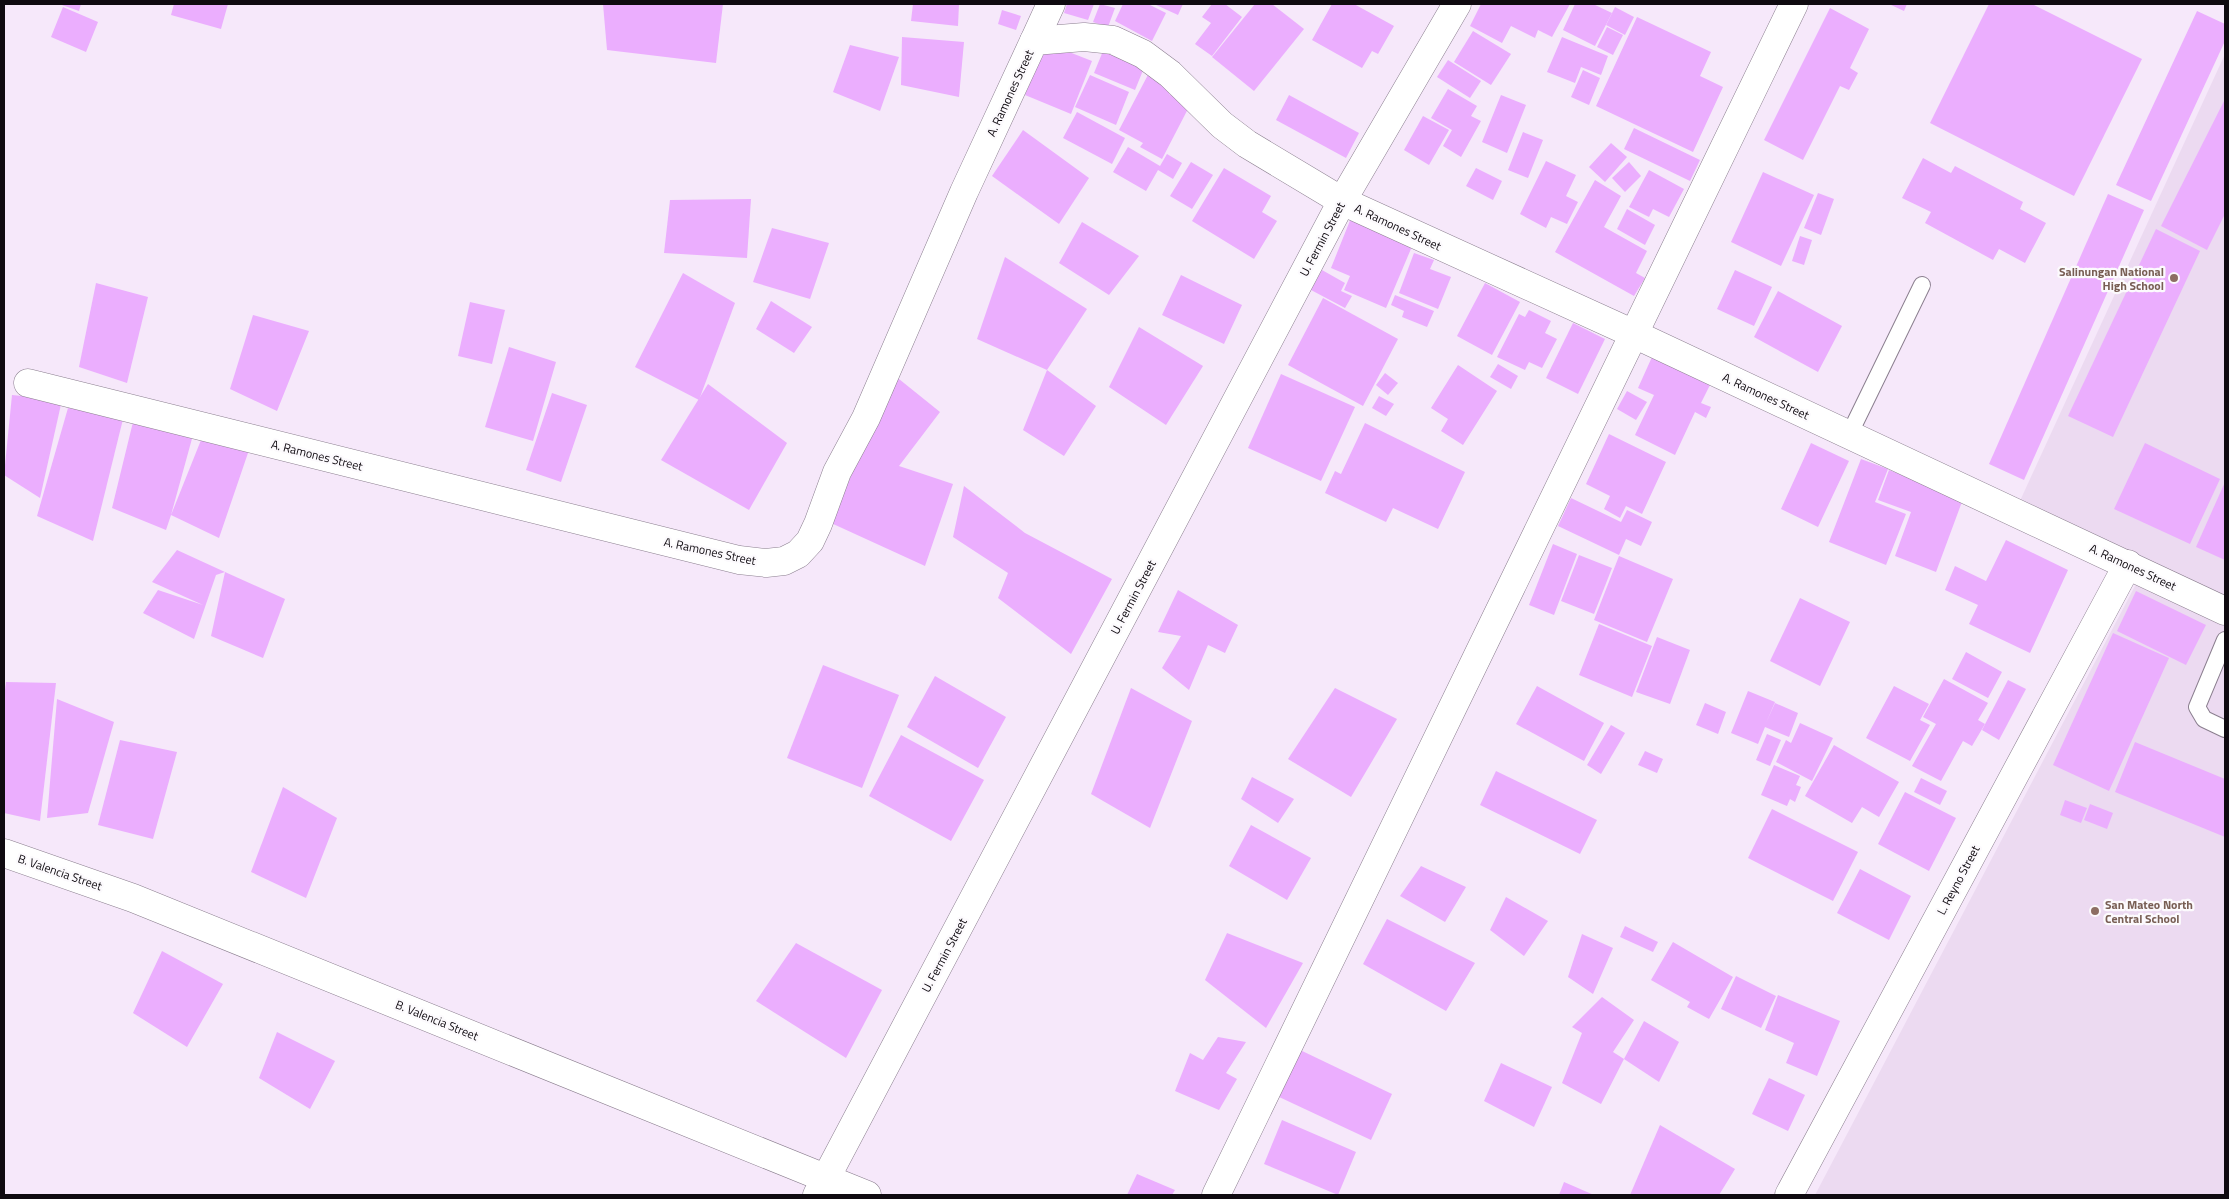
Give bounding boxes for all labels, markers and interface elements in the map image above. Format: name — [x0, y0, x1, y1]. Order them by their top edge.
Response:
street label: A. Ramones Street — [982, 46, 1039, 140]
street label: U. Fermin Street — [1294, 198, 1350, 280]
street label: A. Ramones Street — [1351, 199, 1445, 256]
place label: Salinungan National High School — [2059, 262, 2164, 295]
marker: Salinungan National High School — [2168, 272, 2180, 284]
street label: A. Ramones Street — [1719, 368, 1813, 425]
street label: A. Ramones Street — [269, 434, 366, 476]
street label: A. Ramones Street — [662, 532, 759, 570]
street label: A. Ramones Street — [2086, 539, 2180, 596]
street label: U. Fermin Street — [1105, 556, 1161, 638]
street label: L. Reyno Street — [1932, 841, 1985, 918]
street label: B. Valencia Street — [15, 849, 105, 896]
place label: San Mateo North Central School — [2105, 895, 2193, 928]
marker: San Mateo North Central School — [2089, 905, 2101, 917]
street label: U. Fermin Street — [916, 914, 972, 996]
street label: B. Valencia Street — [393, 995, 482, 1046]

